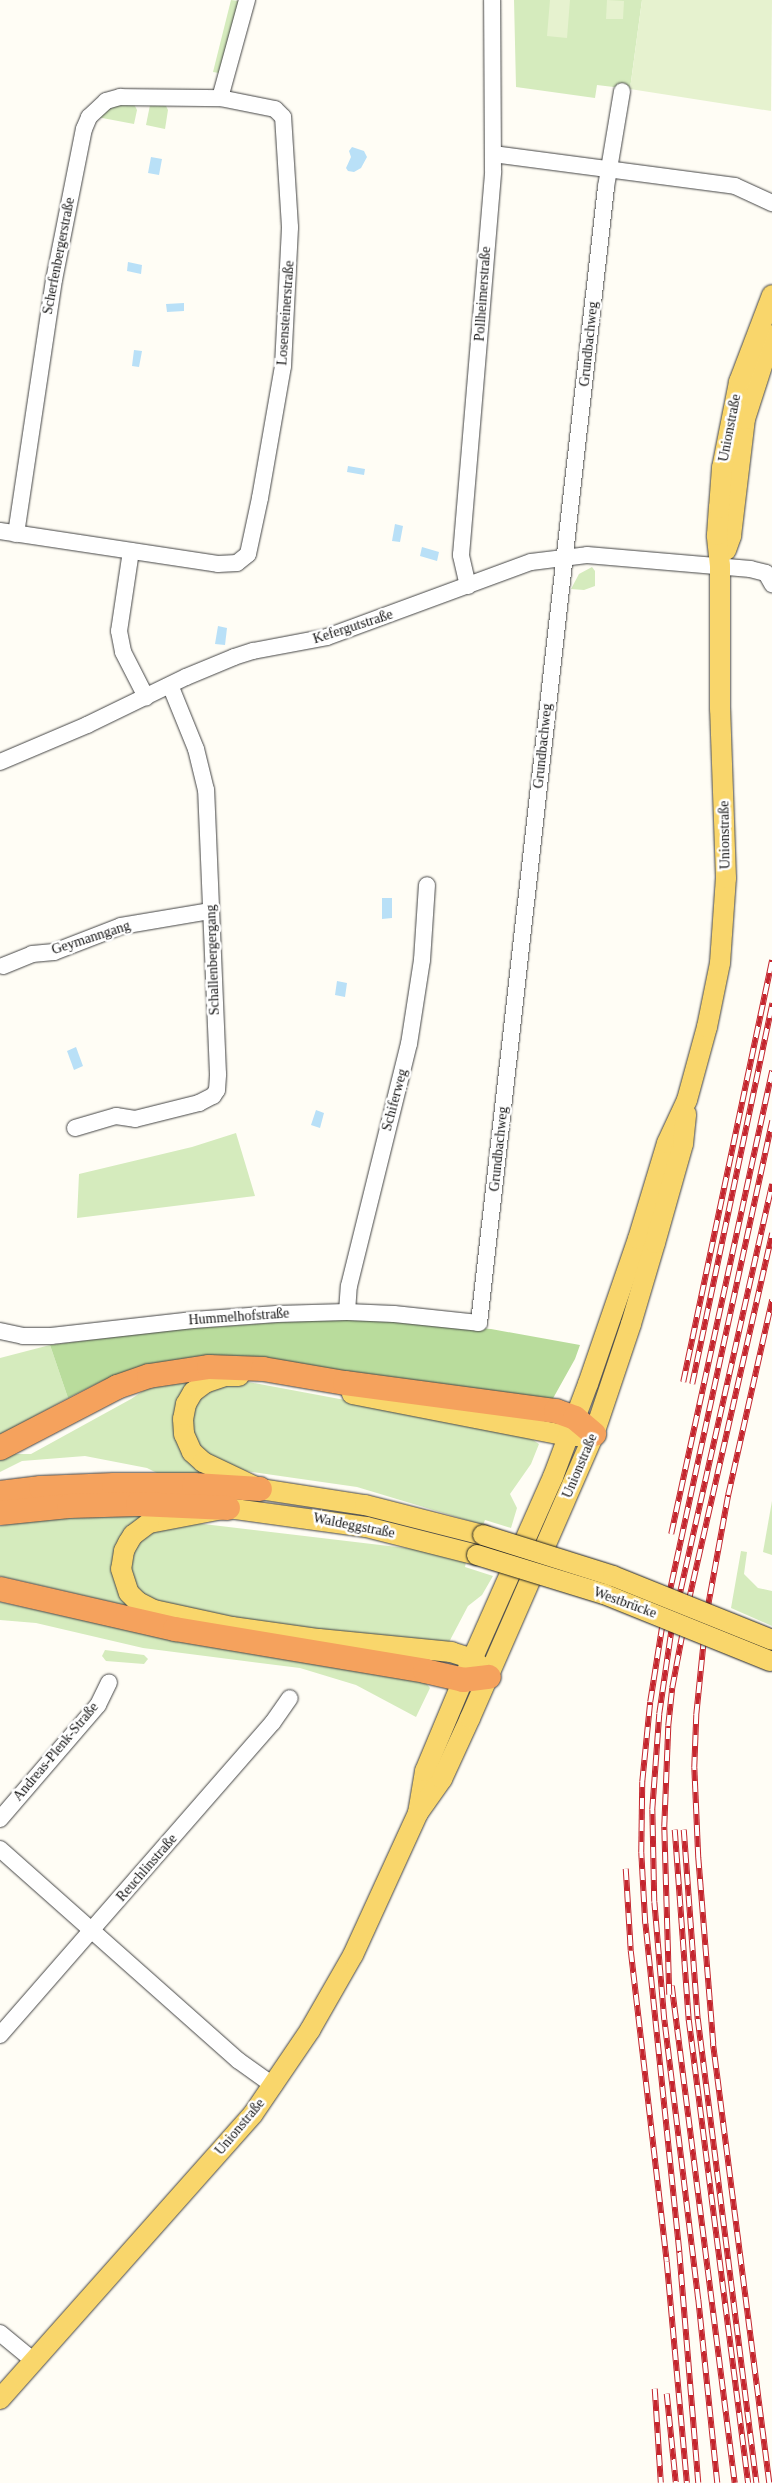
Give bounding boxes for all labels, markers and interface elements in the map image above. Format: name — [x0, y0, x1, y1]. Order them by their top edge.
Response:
street label: Scherfenbergerstraße — [39, 196, 79, 316]
street label: Pollheimerstraße — [471, 246, 495, 342]
street label: Losensteinerstraße — [274, 260, 298, 366]
street label: Grundbachweg — [576, 301, 602, 387]
street label: Unionstraße — [715, 393, 745, 463]
street label: Kefergutstraße — [311, 606, 395, 648]
street label: Grundbachweg — [530, 703, 556, 789]
street label: Unionstraße — [716, 801, 734, 869]
street label: Schallenbergergang — [203, 904, 223, 1016]
street label: Geymanngang — [50, 917, 132, 959]
street label: Schiferweg — [379, 1067, 411, 1133]
street label: Grundbachweg — [486, 1106, 512, 1192]
street label: Hummelhofstraße — [188, 1305, 290, 1329]
street label: Unionstraße — [559, 1431, 601, 1501]
street label: Waldeggstraße — [312, 1510, 396, 1542]
street label: Westbrücke — [591, 1584, 659, 1622]
street label: Andreas-Plenk-Straße — [10, 1699, 102, 1805]
street label: Reuchlinstraße — [113, 1831, 181, 1905]
street label: Unionstraße — [212, 2095, 268, 2159]

